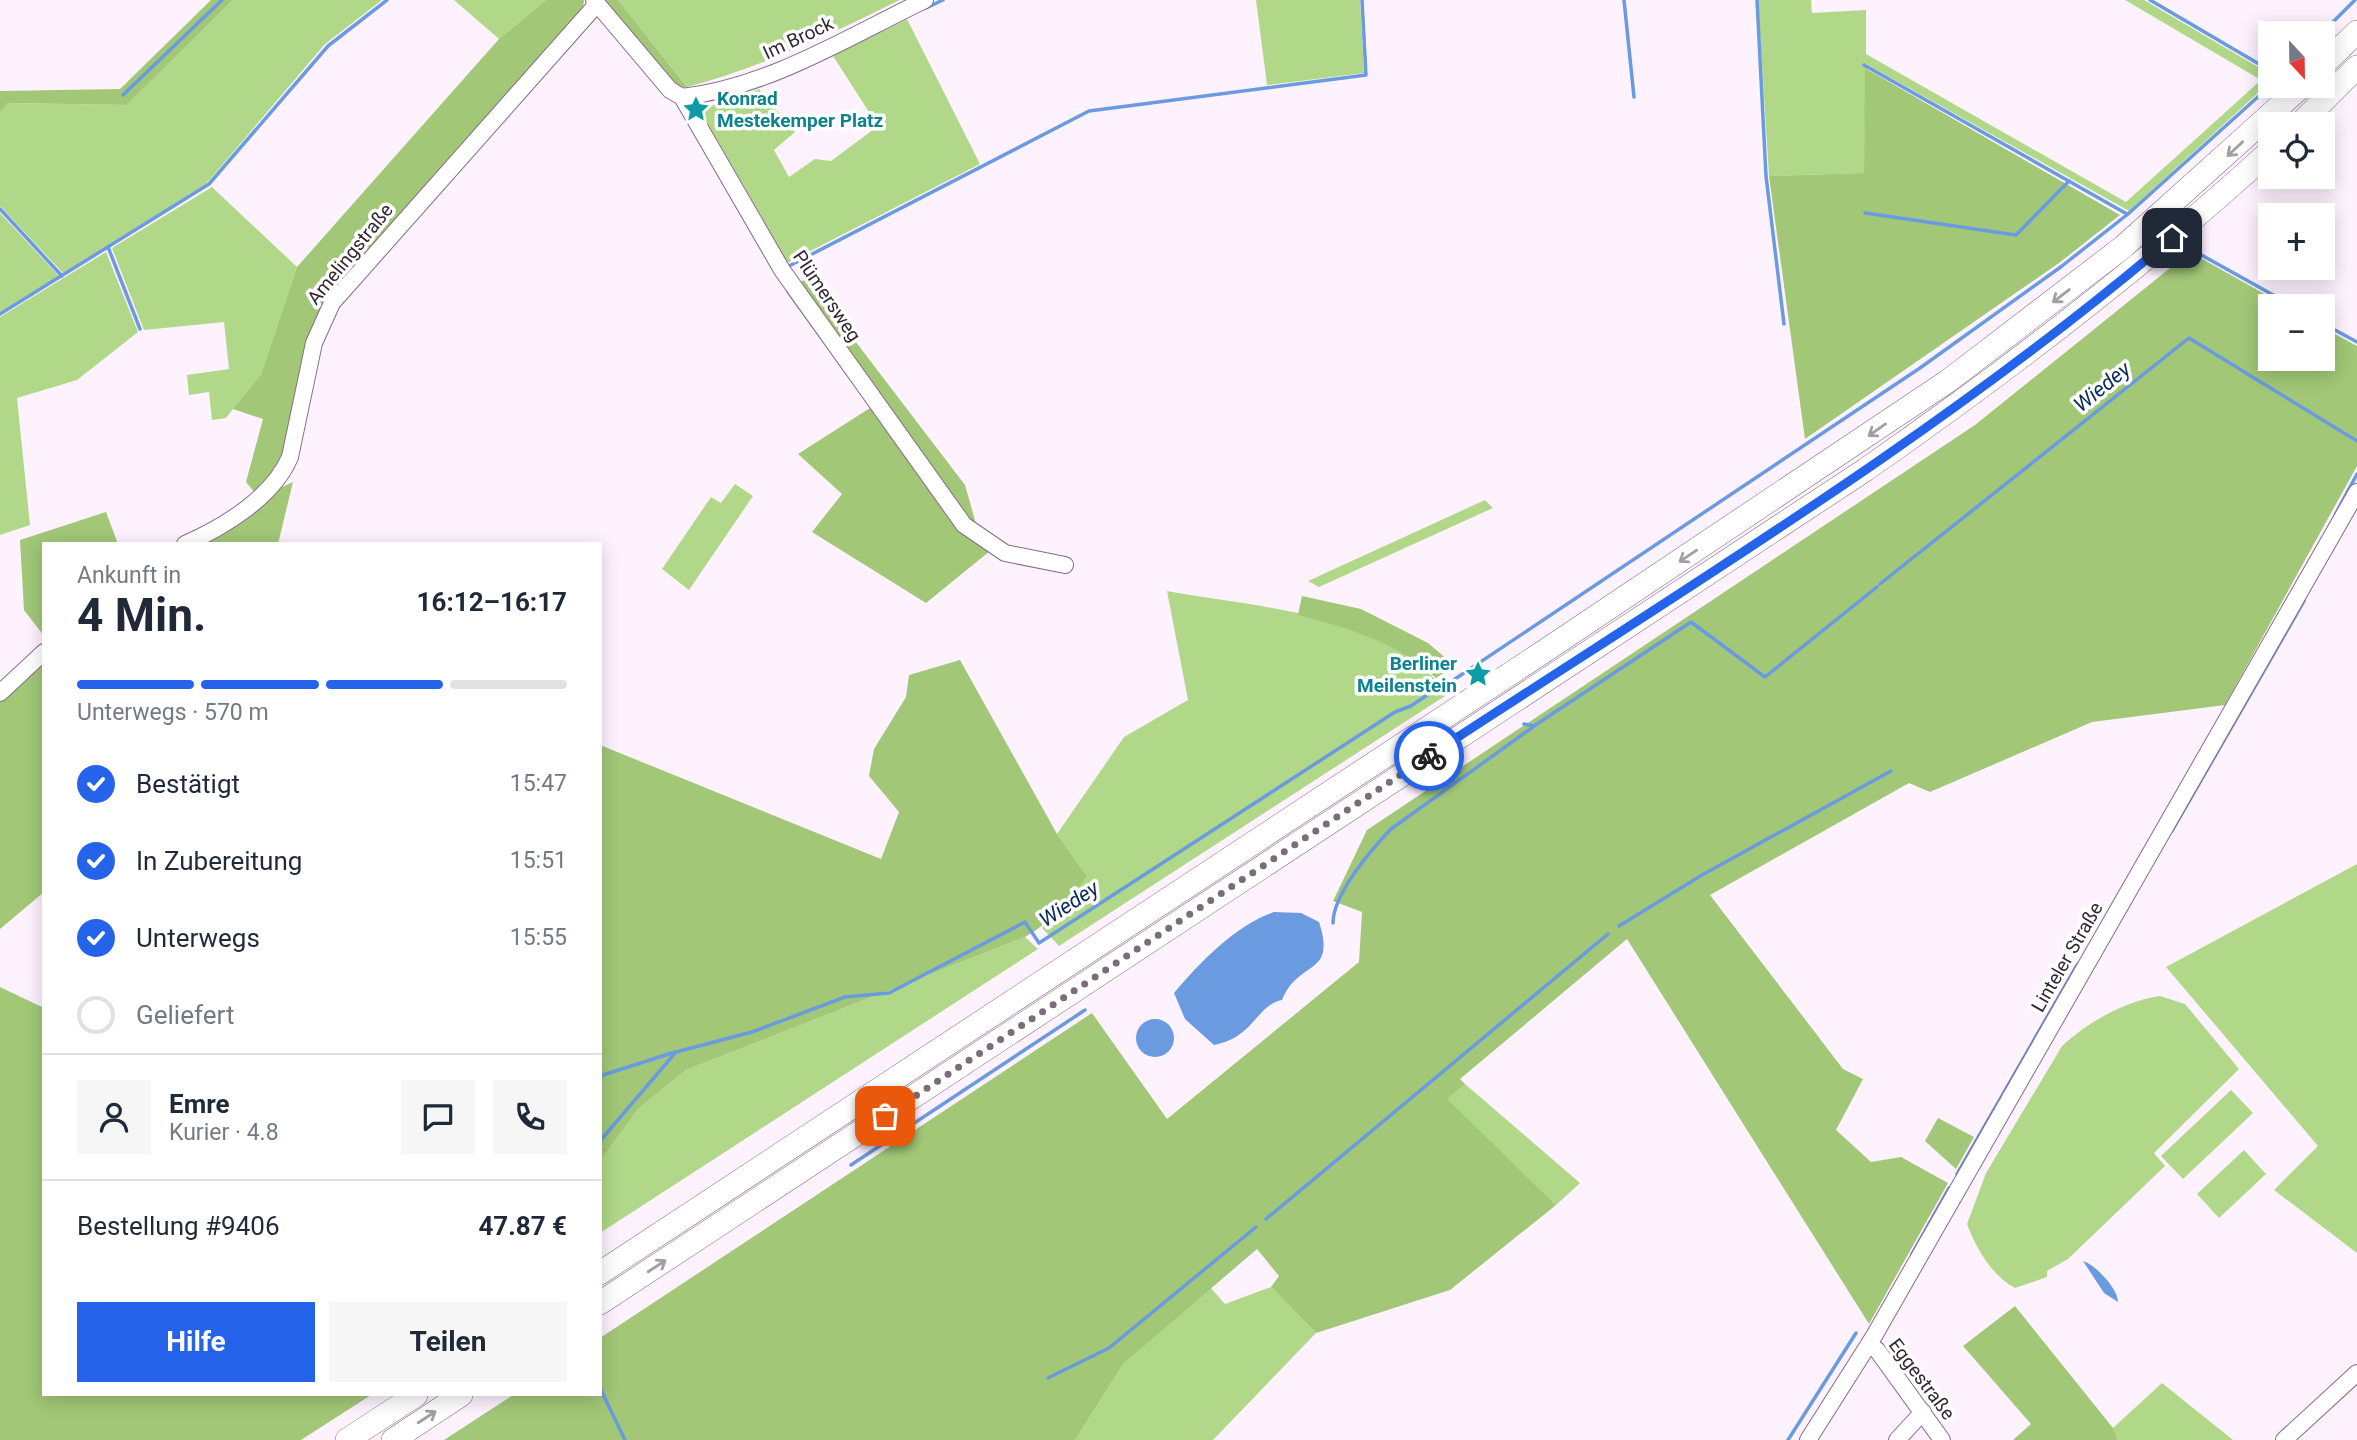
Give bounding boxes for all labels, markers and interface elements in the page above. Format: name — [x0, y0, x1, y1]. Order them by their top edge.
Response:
street label: Im Brock — [759, 12, 837, 64]
north arrow — [2258, 21, 2334, 98]
map controls — [2258, 21, 2335, 371]
place label: Konrad Mestekemper Platz — [717, 87, 884, 132]
place icon: Konrad Mestekemper Platz — [681, 94, 711, 124]
button: locate — [2258, 112, 2335, 189]
one-way arrow — [2227, 141, 2244, 158]
street label: Amelingstraße — [302, 199, 398, 309]
button: + — [2258, 203, 2335, 280]
pin — [2142, 208, 2202, 268]
icon: home — [2153, 219, 2191, 257]
street label: Plümersweg — [788, 246, 866, 346]
one-way arrow — [2053, 289, 2071, 304]
button: − — [2258, 294, 2335, 371]
water label: Wiedey — [2069, 356, 2136, 417]
one-way arrow — [1868, 423, 1888, 437]
one-way arrow — [1679, 548, 1698, 563]
text: Ankunft in — [77, 562, 181, 589]
text: 16:12–16:17 — [417, 587, 567, 617]
text: 4 Min. — [77, 588, 206, 642]
place label: Berliner Meilenstein — [1357, 652, 1457, 697]
place icon: Berliner Meilenstein — [1463, 659, 1493, 689]
text: Unterwegs · 570 m — [77, 699, 269, 726]
courier — [1394, 721, 1464, 791]
icon: bike — [1410, 737, 1448, 775]
icon: check — [77, 765, 115, 803]
text: Bestätigt — [136, 769, 240, 799]
text: 15:47 — [510, 770, 567, 797]
icon: check — [77, 842, 115, 880]
text: In Zubereitung — [136, 846, 302, 876]
text: 15:51 — [510, 847, 567, 874]
water label: Wiedey — [1035, 875, 1104, 932]
street label: Linteler Straße — [2026, 898, 2108, 1016]
icon: check — [77, 919, 115, 957]
text: Unterwegs — [136, 923, 260, 953]
text: 15:55 — [510, 924, 567, 951]
text: Geliefert — [136, 1000, 234, 1030]
button: person — [77, 1080, 151, 1154]
button: chat — [401, 1080, 475, 1154]
button: phone — [493, 1080, 567, 1154]
pin — [855, 1086, 915, 1146]
text: Emre — [169, 1089, 229, 1119]
icon: bag — [866, 1097, 904, 1135]
text: Kurier · 4.8 — [169, 1119, 279, 1146]
text: Bestellung #9406 — [77, 1211, 280, 1241]
text: 47.87 € — [478, 1211, 567, 1241]
one-way arrow — [647, 1259, 666, 1273]
button: Hilfe — [77, 1302, 315, 1382]
button: Teilen — [329, 1302, 567, 1382]
street label: Eggestraße — [1884, 1334, 1960, 1424]
one-way arrow — [417, 1410, 436, 1425]

